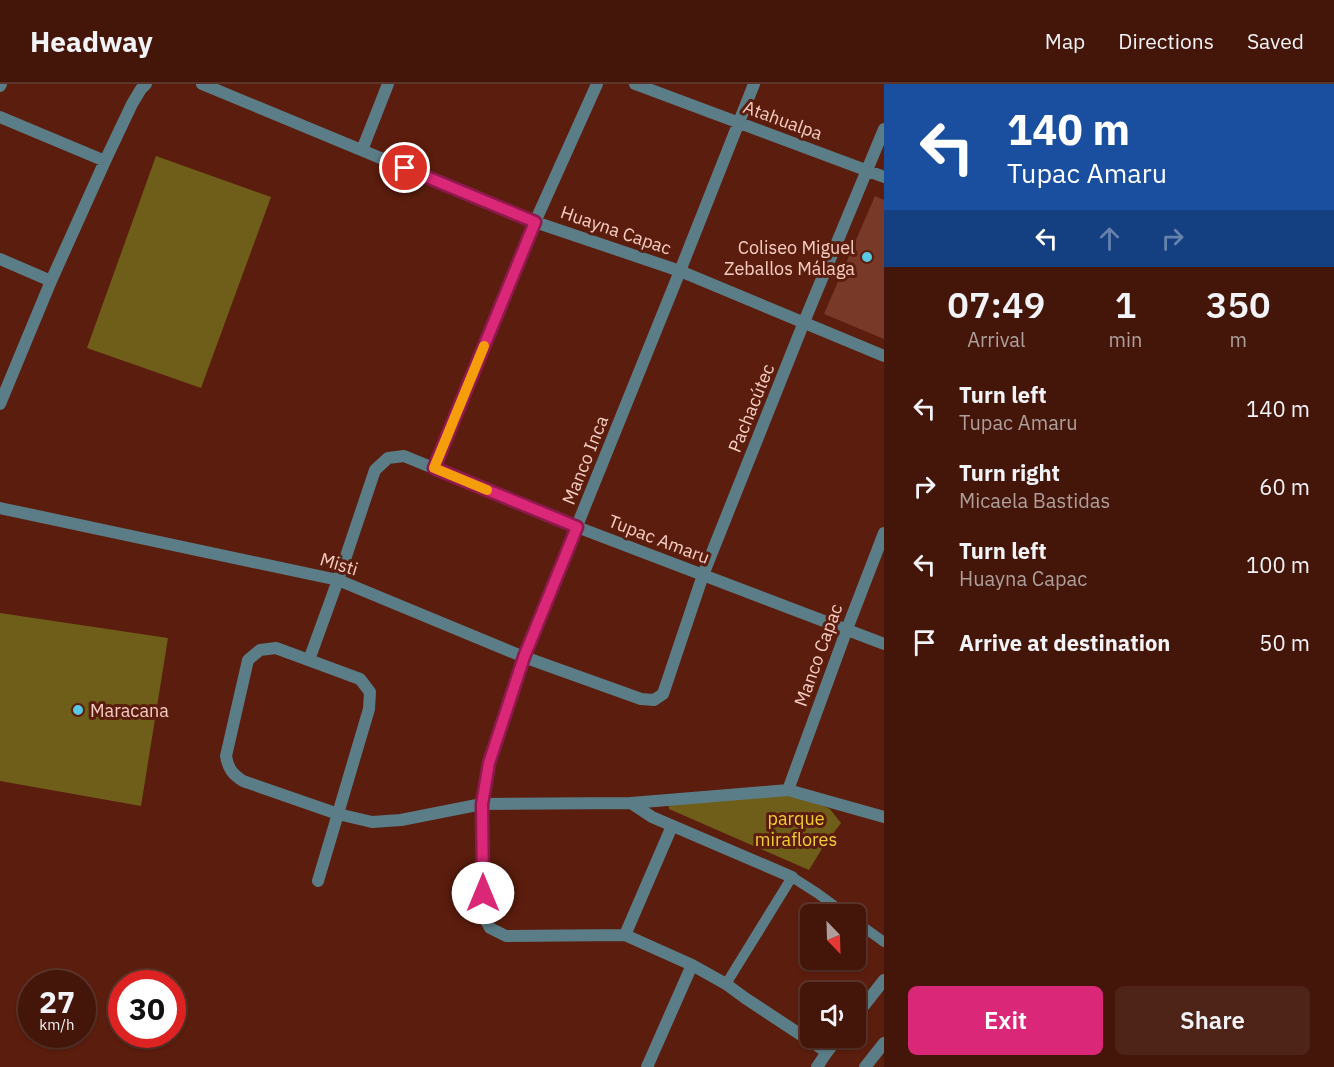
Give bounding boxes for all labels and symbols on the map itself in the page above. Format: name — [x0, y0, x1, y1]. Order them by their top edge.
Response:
street label: Atahualpa — [740, 95, 826, 145]
pin — [379, 142, 430, 193]
street label: Huayna Capac — [558, 200, 674, 260]
place label: Coliseo Miguel Zeballos Málaga — [724, 236, 855, 280]
marker: Coliseo Miguel Zeballos Málaga — [860, 250, 874, 264]
street label: Pachacútec — [723, 360, 779, 456]
street label: Manco Inca — [557, 412, 613, 508]
street label: Tupac Amaru — [605, 509, 713, 569]
street label: Misti — [317, 547, 361, 581]
street label: Manco Capac — [789, 600, 847, 710]
place label: Maracana — [90, 699, 169, 722]
marker: Maracana — [71, 703, 85, 717]
park label: parque miraflores — [755, 807, 837, 851]
position arrow — [451, 861, 515, 925]
north arrow — [800, 904, 866, 970]
speed limit sign: 30 — [108, 970, 186, 1048]

